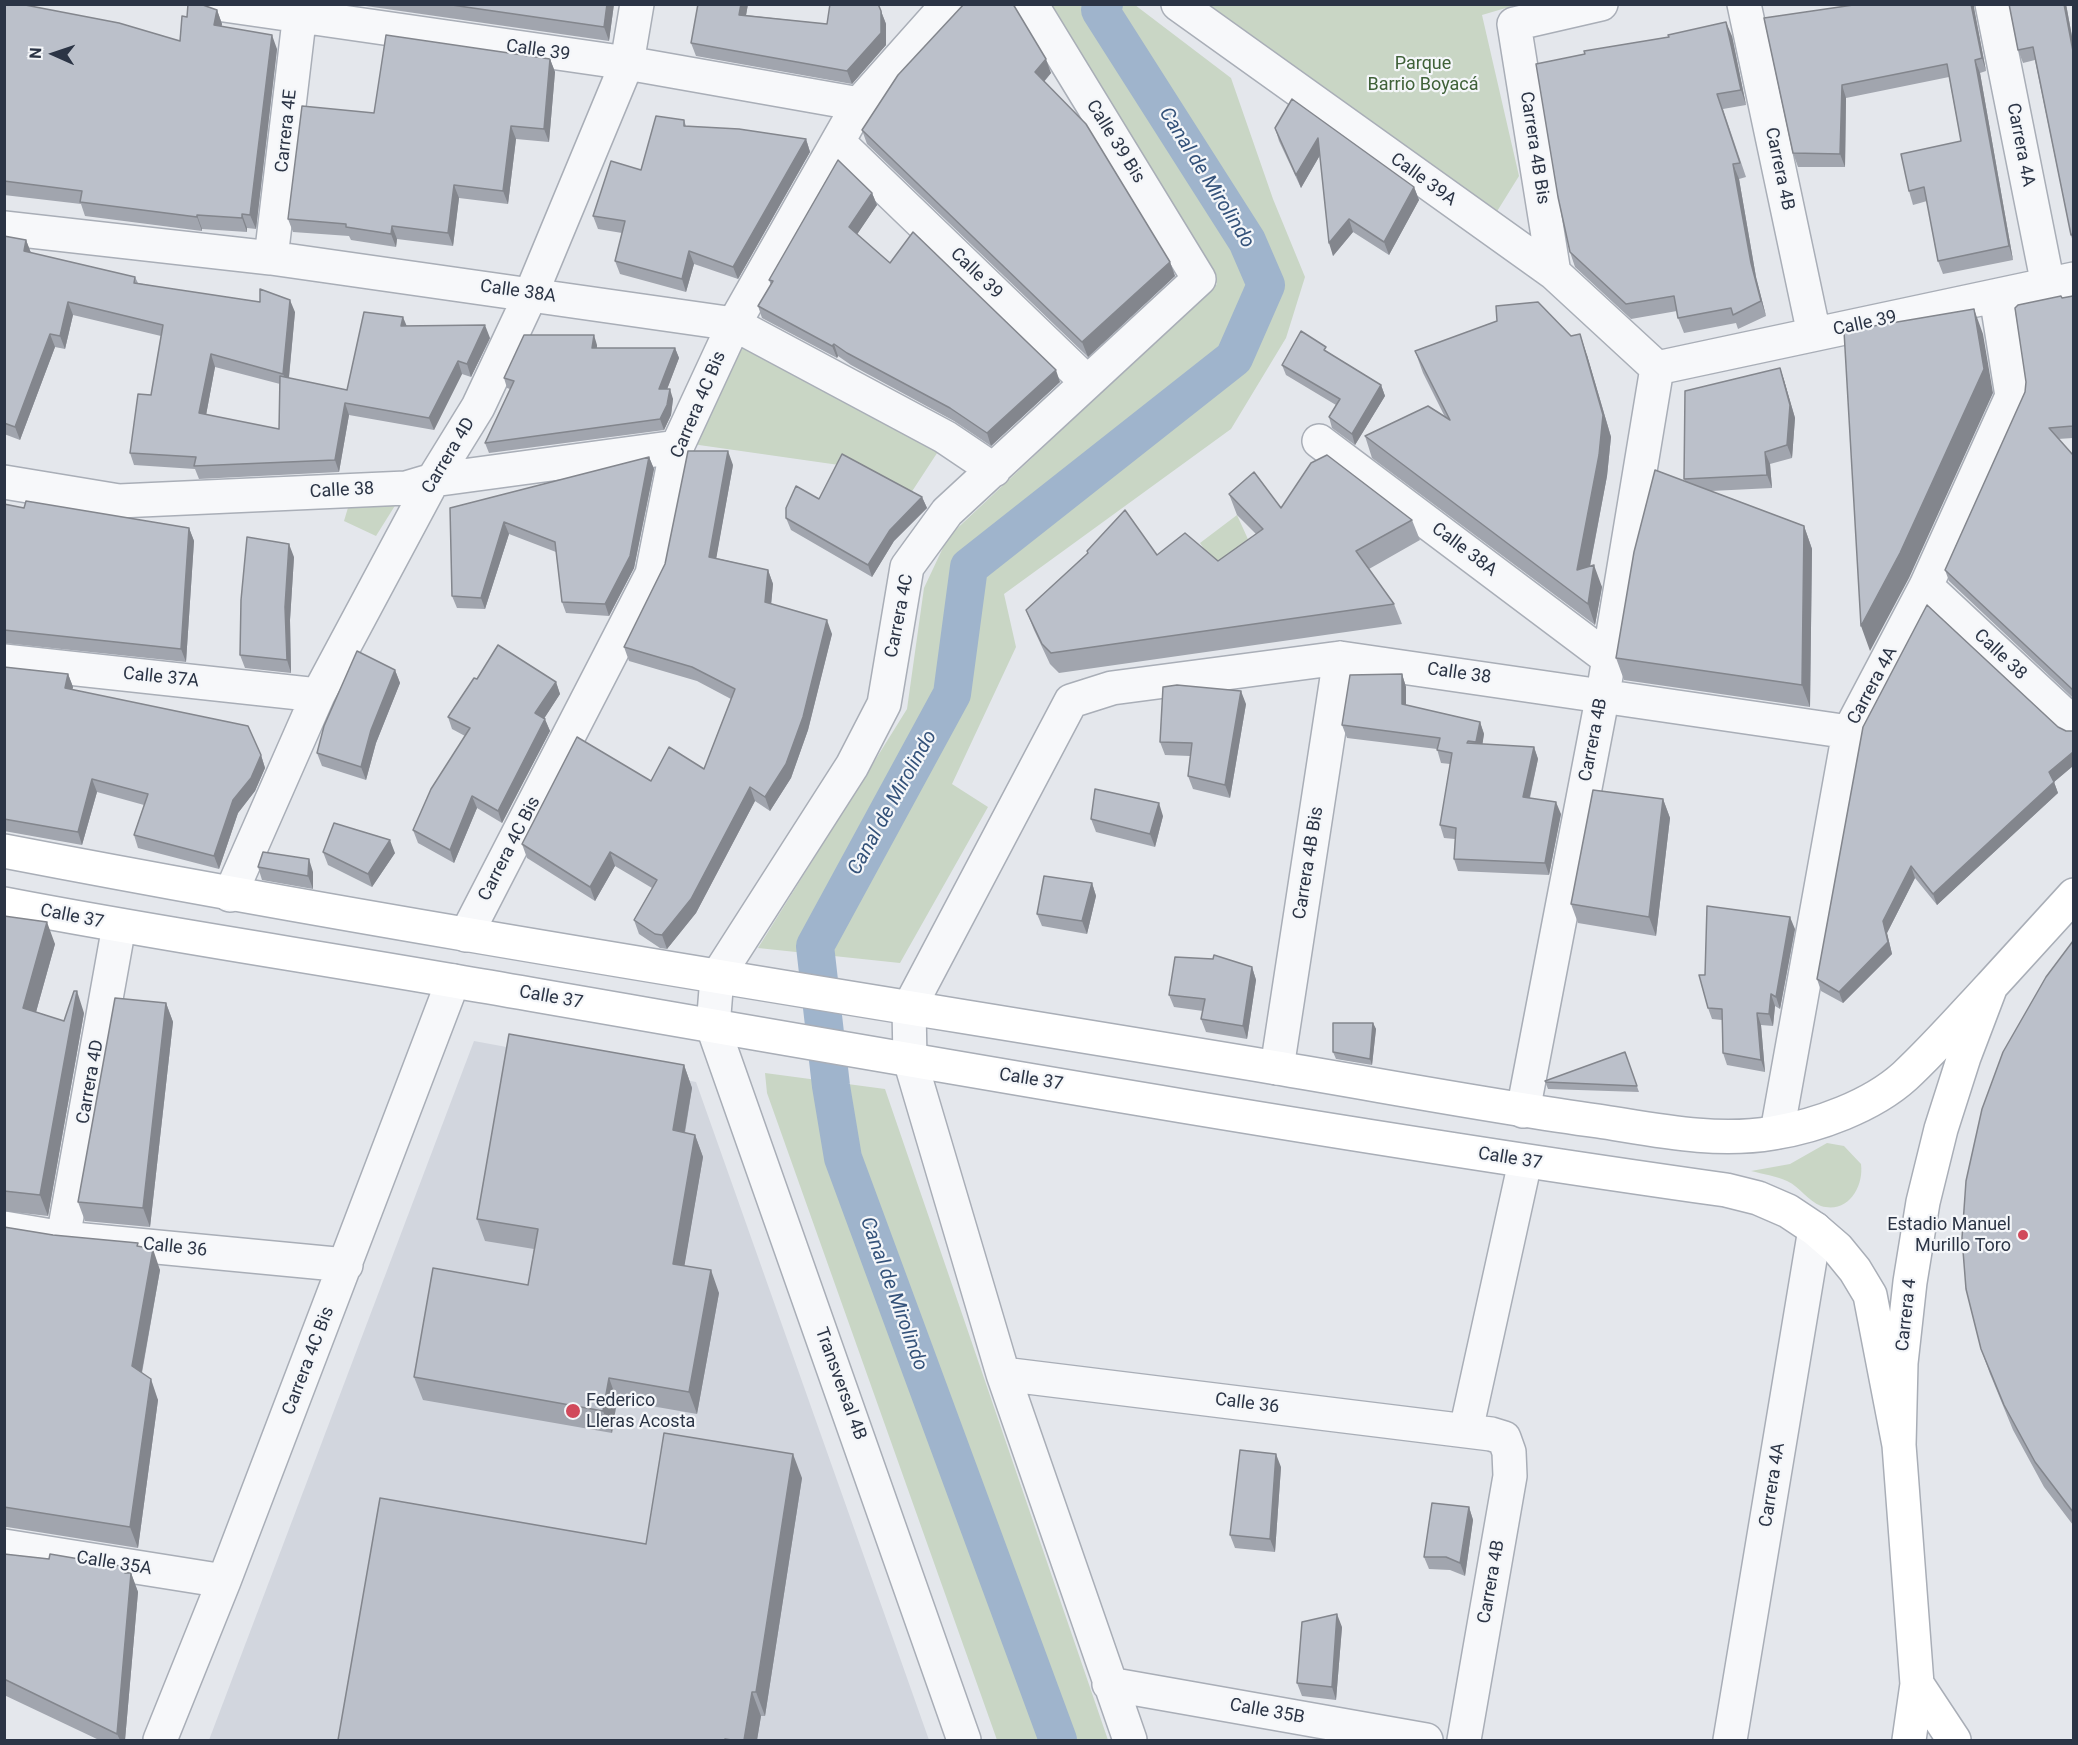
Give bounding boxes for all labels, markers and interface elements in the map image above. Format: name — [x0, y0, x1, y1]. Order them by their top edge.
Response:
north arrow — [24, 24, 84, 84]
street label: Calle 39 — [505, 36, 571, 66]
text: N — [26, 47, 45, 59]
park label: Parque Barrio Boyacá — [1367, 53, 1479, 96]
street label: Carrera 4E — [272, 88, 302, 174]
street label: Carrera 4B Bis — [1514, 90, 1554, 206]
street label: Calle 39 Bis — [1081, 96, 1149, 188]
street label: Carrera 4A — [2001, 101, 2039, 189]
water label: Canal de Mirolindo — [1153, 103, 1259, 253]
street label: Carrera 4B — [1760, 125, 1798, 213]
street label: Calle 39A — [1386, 149, 1460, 211]
street label: Calle 39 — [945, 244, 1007, 304]
street label: Calle 38A — [479, 276, 557, 308]
street label: Calle 39 — [1831, 307, 1899, 341]
street label: Carrera 4C Bis — [667, 348, 731, 462]
street label: Carrera 4D — [418, 414, 480, 498]
street label: Calle 38 — [309, 479, 375, 503]
street label: Calle 38A — [1427, 518, 1501, 582]
street label: Carrera 4C — [881, 572, 919, 660]
street label: Calle 38 — [1969, 625, 2031, 685]
street label: Carrera 4A — [1844, 643, 1902, 729]
street label: Calle 38 — [1426, 659, 1492, 689]
street label: Calle 37A — [122, 663, 200, 693]
street label: Carrera 4B — [1575, 697, 1613, 783]
water label: Canal de Mirolindo — [843, 727, 943, 879]
street label: Carrera 4C Bis — [474, 793, 546, 905]
street label: Carrera 4B Bis — [1289, 805, 1329, 921]
street label: Calle 37 — [38, 900, 106, 934]
street label: Calle 37 — [517, 982, 585, 1014]
street label: Carrera 4D — [73, 1038, 109, 1126]
street label: Calle 37 — [997, 1064, 1065, 1096]
street label: Calle 37 — [1476, 1143, 1544, 1175]
water label: Canal de Mirolindo — [854, 1214, 932, 1374]
place label: Estadio Manuel Murillo Toro — [1887, 1214, 2011, 1256]
marker: Estadio Manuel Murillo Toro — [2016, 1228, 2030, 1242]
street label: Calle 36 — [142, 1234, 208, 1262]
street label: Carrera 4 — [1892, 1277, 1922, 1353]
street label: Carrera 4C Bis — [278, 1304, 340, 1418]
street label: Transversal 4B — [810, 1325, 870, 1443]
street label: Calle 36 — [1214, 1389, 1280, 1419]
place label: Federico Lleras Acosta — [586, 1390, 695, 1432]
marker: Federico Lleras Acosta — [564, 1402, 582, 1420]
street label: Carrera 4A — [1756, 1441, 1790, 1529]
street label: Carrera 4B — [1474, 1539, 1510, 1625]
street label: Calle 35A — [75, 1547, 153, 1581]
street label: Calle 35B — [1228, 1695, 1306, 1729]

